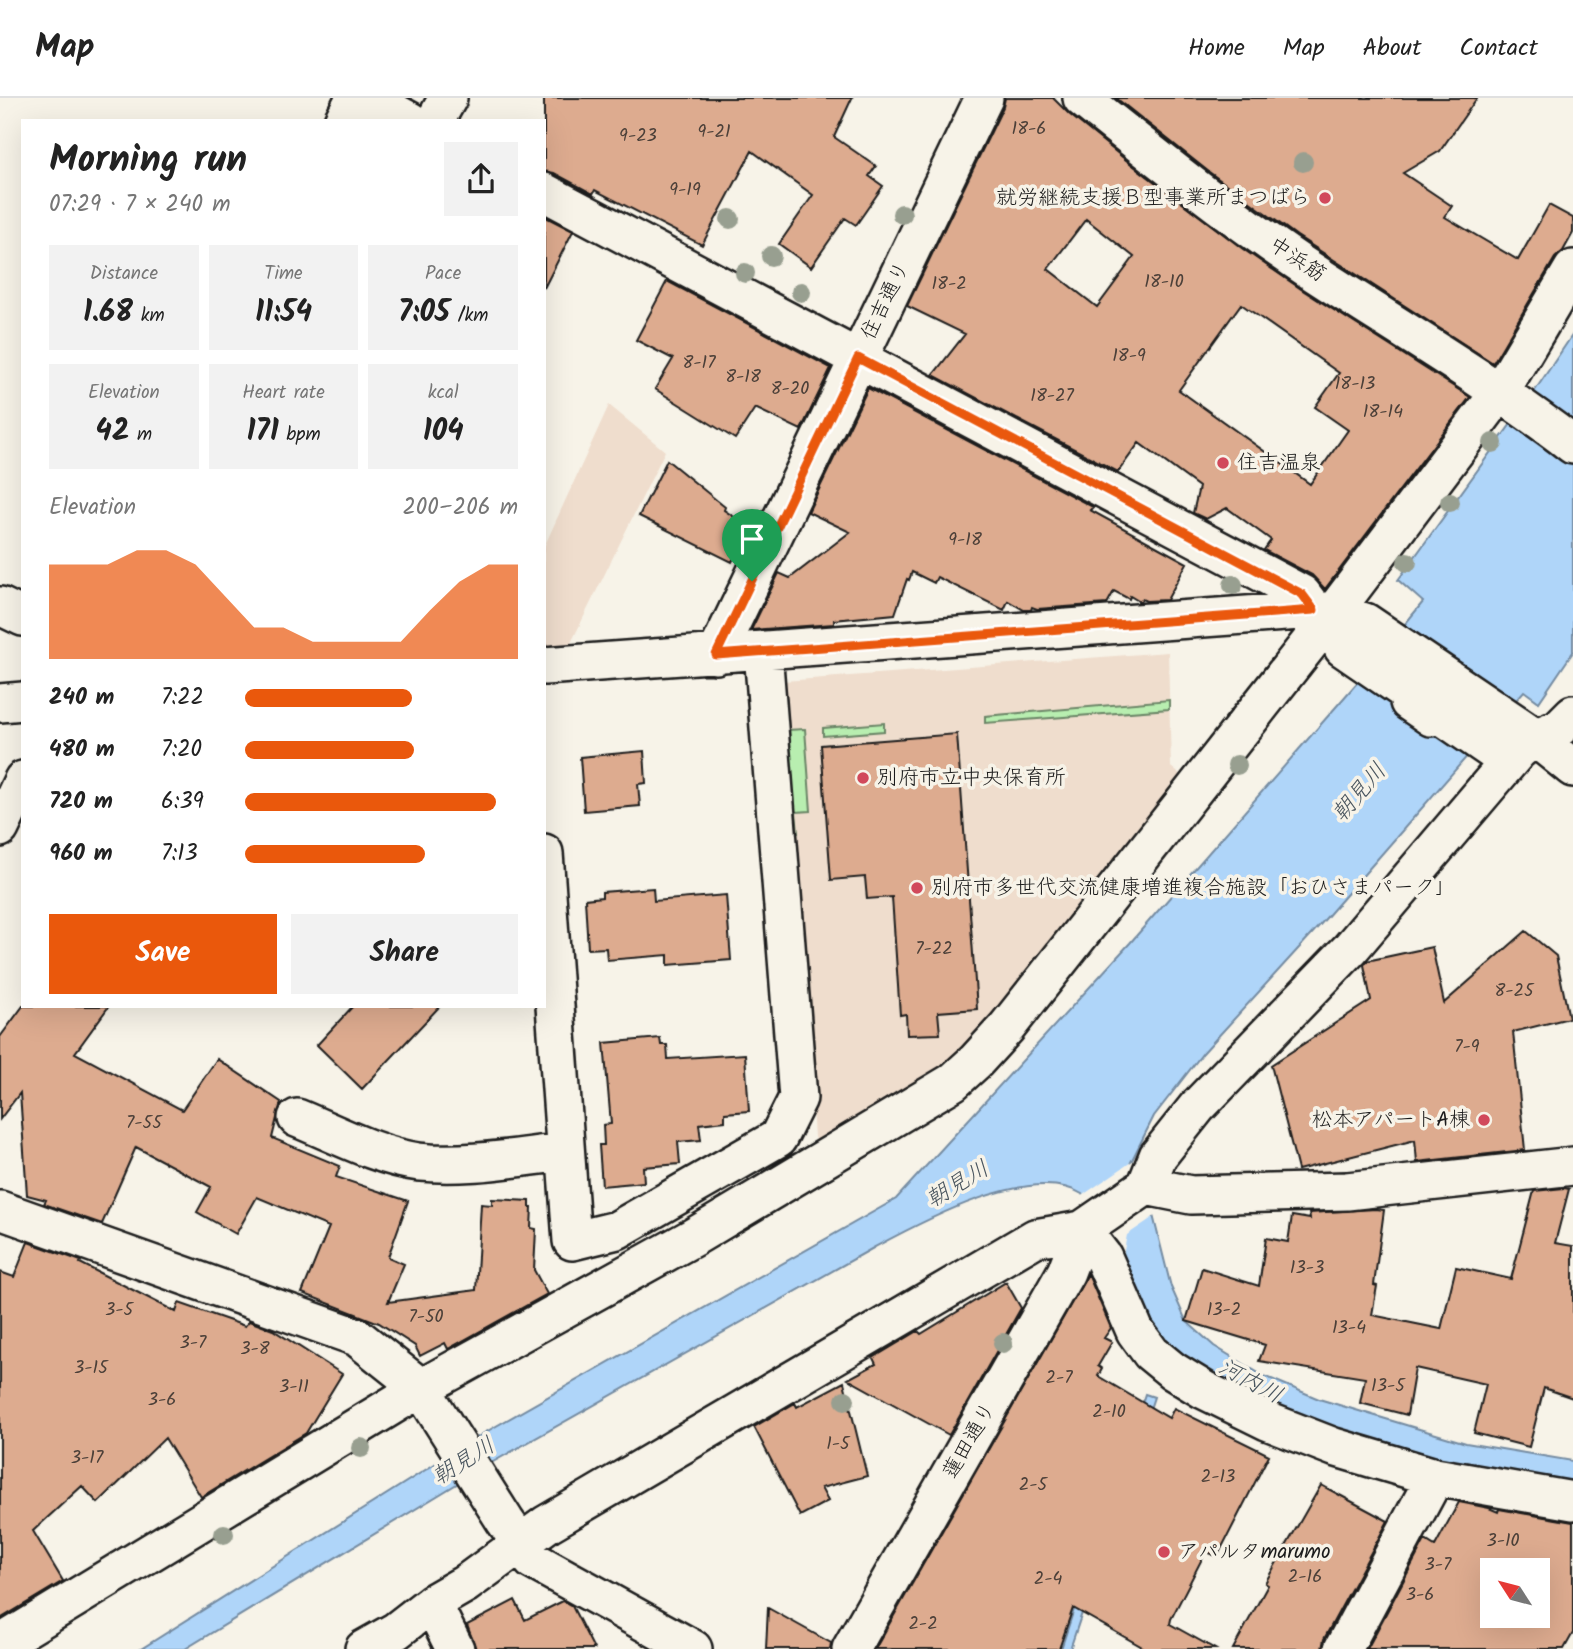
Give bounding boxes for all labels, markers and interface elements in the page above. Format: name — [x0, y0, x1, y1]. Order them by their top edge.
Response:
text: Map — [35, 22, 95, 75]
text: Home — [1188, 29, 1245, 68]
text: Map — [1283, 29, 1325, 68]
text: About — [1363, 29, 1421, 68]
text: Contact — [1459, 29, 1538, 68]
house number: 18-6 — [1012, 115, 1046, 144]
house number: 9-21 — [697, 118, 731, 147]
house number: 9-23 — [619, 122, 657, 151]
text: Morning run — [49, 131, 247, 191]
button: share — [444, 142, 518, 216]
house number: 9-19 — [669, 176, 701, 205]
place label: 就労継続支援Ｂ型事業所まつばら — [996, 182, 1311, 215]
text: 07:29 · 7 × 240 m — [49, 187, 231, 223]
marker: 就労継続支援Ｂ型事業所まつばら — [1317, 190, 1333, 206]
street label: 中浜筋 — [1262, 229, 1332, 291]
street label: 住吉通り — [853, 256, 919, 346]
text: Distance — [90, 259, 158, 289]
text: Time — [264, 259, 303, 289]
text: Pace — [425, 259, 461, 289]
house number: 18-10 — [1144, 268, 1184, 297]
house number: 18-2 — [931, 270, 967, 299]
text: 1.68 — [83, 289, 133, 337]
text: 11:54 — [255, 289, 312, 337]
text: 7:05 — [398, 289, 450, 337]
text: km — [133, 301, 165, 331]
text: /km — [450, 301, 488, 331]
house number: 18-9 — [1112, 342, 1146, 371]
house number: 8-17 — [682, 349, 716, 378]
house number: 8-18 — [725, 363, 761, 392]
house number: 18-13 — [1335, 370, 1375, 399]
house number: 8-20 — [771, 375, 809, 404]
text: Elevation — [88, 378, 160, 408]
text: Heart rate — [242, 378, 325, 408]
text: kcal — [428, 378, 459, 408]
house number: 18-27 — [1030, 382, 1074, 411]
house number: 18-14 — [1363, 398, 1403, 427]
text: 42 — [96, 408, 129, 456]
text: 171 — [246, 408, 279, 456]
text: 104 — [423, 408, 464, 456]
text: m — [129, 420, 152, 450]
text: bpm — [279, 420, 321, 450]
place label: 住吉温泉 — [1237, 447, 1321, 480]
marker: 住吉温泉 — [1215, 455, 1231, 471]
text: Elevation — [49, 490, 136, 526]
text: 200–206 m — [402, 490, 518, 526]
pin — [722, 509, 782, 581]
icon: arrive — [733, 520, 771, 558]
house number: 9-18 — [948, 526, 982, 555]
text: 240 m — [49, 680, 114, 716]
text: 7:22 — [161, 680, 204, 716]
text: 480 m — [49, 732, 115, 768]
text: 7:20 — [161, 732, 202, 768]
water label: 朝見川 — [1324, 755, 1396, 831]
place label: 別府市立中央保育所 — [877, 762, 1066, 795]
marker: 別府市立中央保育所 — [855, 770, 871, 786]
text: 720 m — [49, 784, 113, 820]
text: 6:39 — [161, 784, 204, 820]
text: 960 m — [49, 836, 113, 872]
text: 7:13 — [161, 836, 198, 872]
place label: 別府市多世代交流健康増進複合施設「おひさまパーク」 — [931, 872, 1456, 905]
marker: 別府市多世代交流健康増進複合施設「おひさまパーク」 — [909, 880, 925, 896]
button: Save — [49, 914, 277, 994]
button: Share — [291, 914, 518, 994]
house number: 7-22 — [915, 935, 953, 964]
house number: 8-25 — [1494, 977, 1535, 1006]
house number: 7-9 — [1454, 1033, 1480, 1062]
place label: 松本アパートA棟 — [1311, 1104, 1470, 1137]
house number: 7-55 — [126, 1109, 163, 1138]
marker: 松本アパートA棟 — [1476, 1112, 1492, 1128]
water label: 朝見川 — [919, 1152, 997, 1218]
house number: 13-3 — [1290, 1254, 1324, 1283]
house number: 3-5 — [105, 1296, 134, 1325]
house number: 13-2 — [1207, 1296, 1241, 1325]
house number: 7-50 — [408, 1303, 444, 1332]
house number: 13-4 — [1332, 1314, 1366, 1343]
house number: 3-7 — [180, 1329, 207, 1358]
house number: 3-8 — [240, 1335, 270, 1364]
water label: 河内川 — [1211, 1350, 1289, 1414]
house number: 3-15 — [74, 1354, 109, 1383]
house number: 2-7 — [1045, 1364, 1073, 1393]
house number: 13-5 — [1371, 1372, 1406, 1401]
house number: 3-11 — [279, 1373, 309, 1402]
house number: 3-6 — [148, 1386, 176, 1415]
street label: 蓮田通り — [935, 1396, 1005, 1486]
house number: 2-10 — [1092, 1398, 1126, 1427]
water label: 朝見川 — [425, 1428, 503, 1496]
house number: 1-5 — [826, 1430, 851, 1459]
house number: 3-17 — [71, 1444, 104, 1473]
house number: 2-13 — [1201, 1463, 1235, 1492]
house number: 2-5 — [1019, 1471, 1049, 1500]
house number: 3-10 — [1486, 1527, 1520, 1556]
place label: アパルタmarumo — [1178, 1536, 1331, 1569]
marker: アパルタmarumo — [1156, 1544, 1172, 1560]
house number: 3-7 — [1425, 1551, 1452, 1580]
north arrow — [1480, 1558, 1550, 1628]
map controls — [1480, 1558, 1550, 1628]
house number: 2-16 — [1288, 1563, 1322, 1592]
house number: 2-4 — [1034, 1565, 1062, 1594]
house number: 3-6 — [1406, 1581, 1434, 1610]
house number: 2-2 — [908, 1610, 938, 1639]

